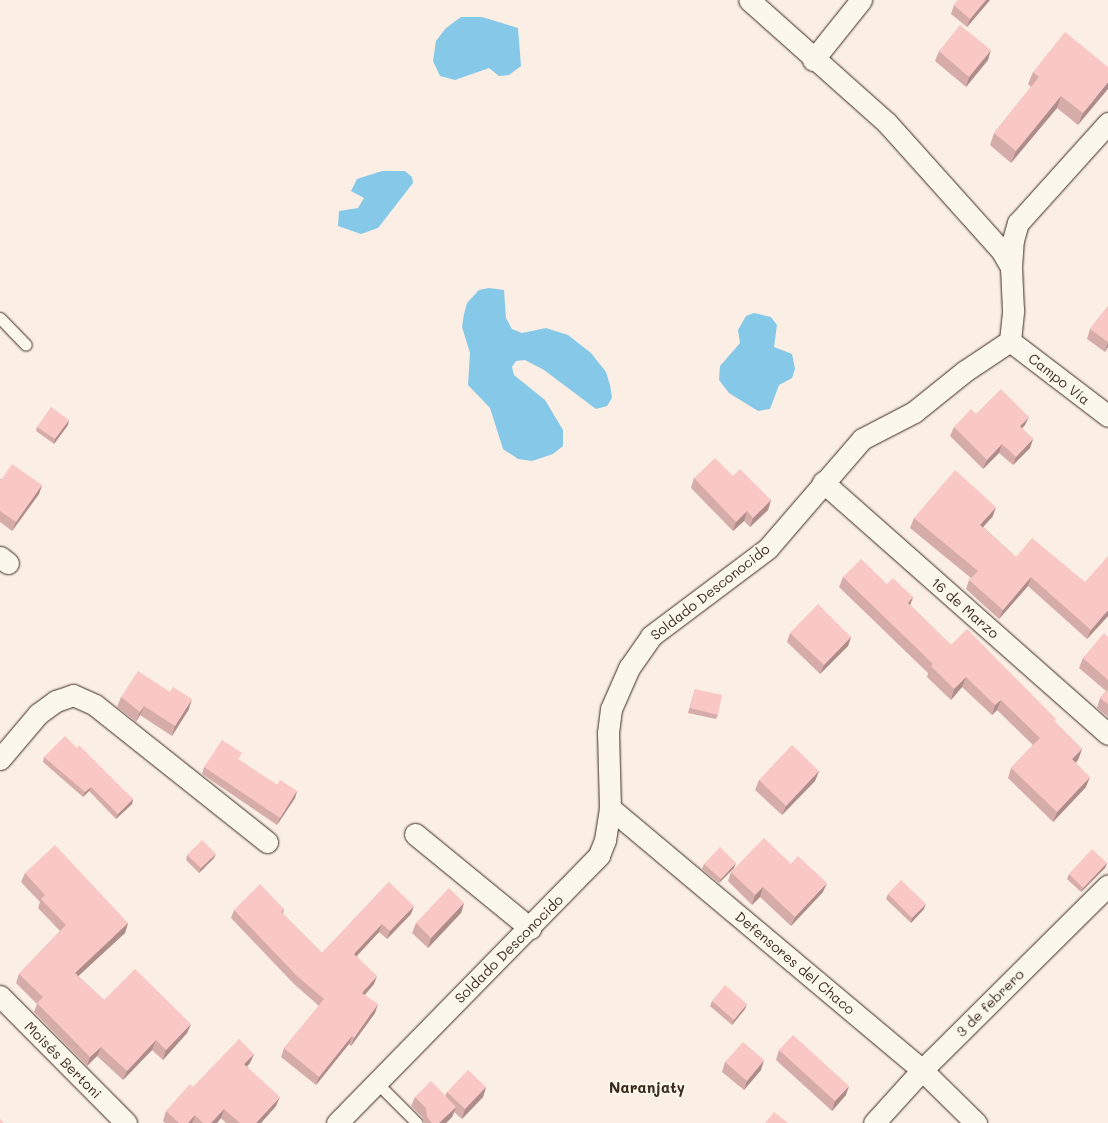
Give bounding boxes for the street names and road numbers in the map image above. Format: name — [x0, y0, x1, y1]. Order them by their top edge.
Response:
street label: Campo Vía — [1025, 350, 1093, 408]
street label: Soldado Desconocido — [647, 540, 773, 644]
street label: 16 de Marzo — [928, 574, 1002, 642]
street label: Soldado Desconocido — [451, 891, 567, 1007]
street label: Defensores del Chaco — [732, 908, 858, 1018]
street label: 3 de febrero — [953, 966, 1027, 1040]
street label: Moisés Bertoni — [21, 1018, 105, 1102]

